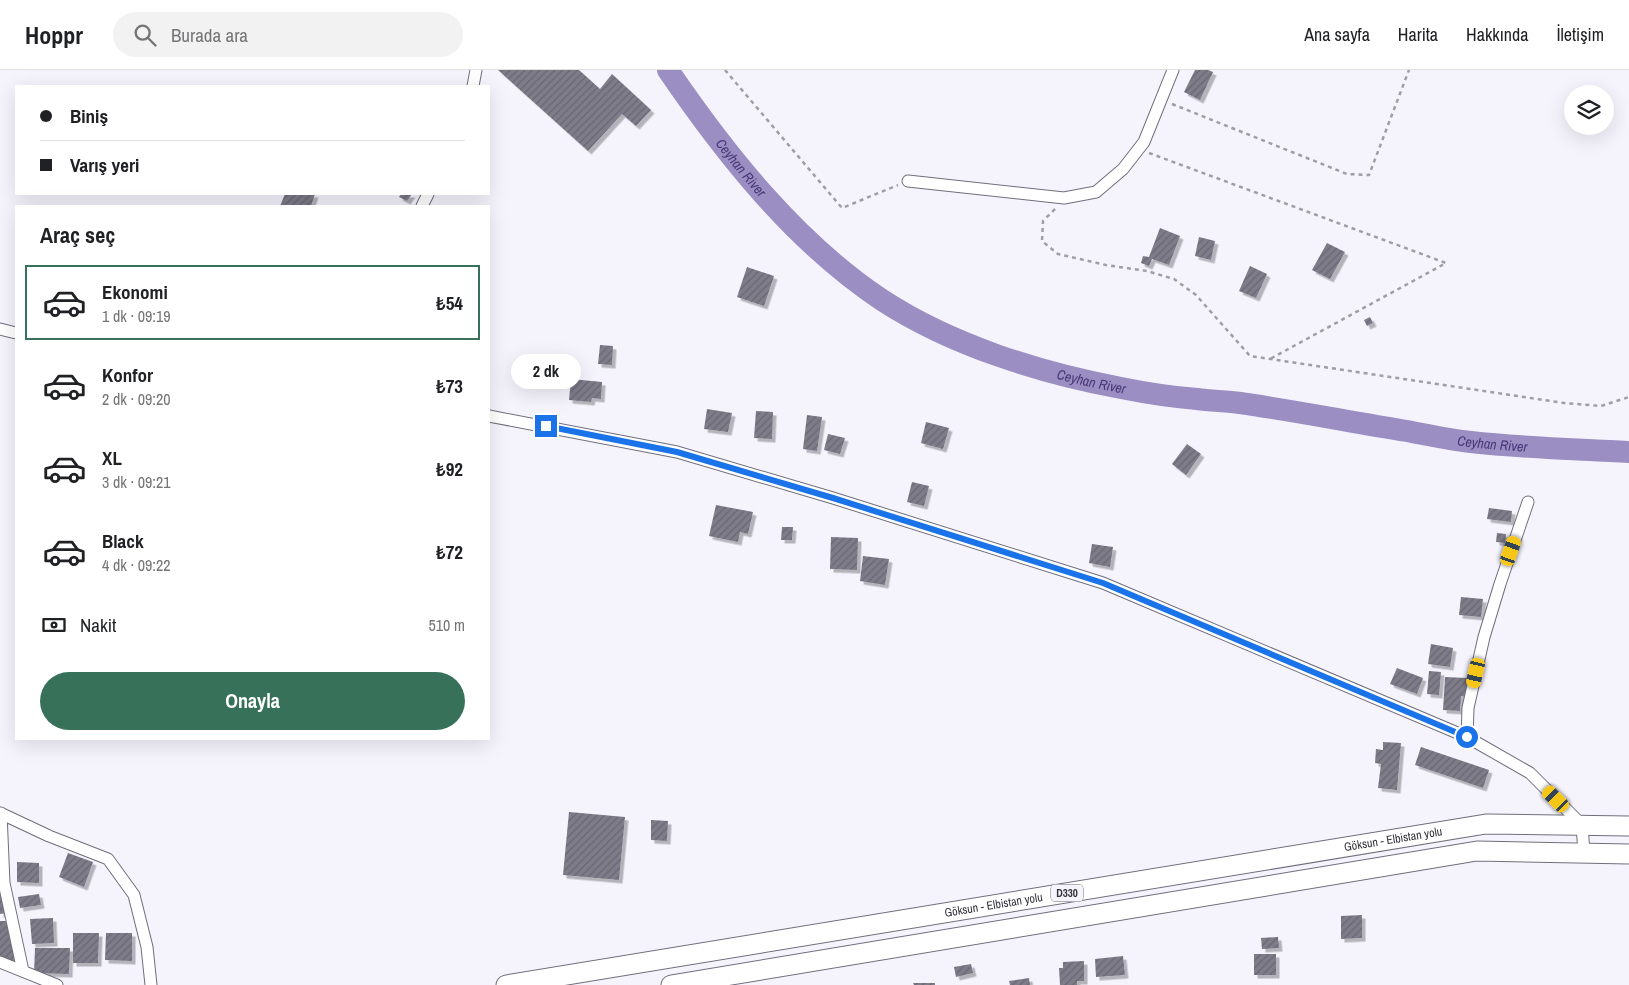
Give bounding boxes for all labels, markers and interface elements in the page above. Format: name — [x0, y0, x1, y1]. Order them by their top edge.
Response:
search box — [113, 12, 463, 57]
text: Hoppr — [25, 19, 83, 51]
icon: search — [131, 21, 159, 49]
text: Burada ara — [171, 22, 248, 48]
text: Ana sayfa — [1304, 22, 1370, 47]
text: Harita — [1398, 22, 1438, 47]
text: Hakkında — [1466, 22, 1528, 47]
text: İletişim — [1556, 22, 1604, 47]
map controls — [1564, 85, 1614, 135]
button: layers — [1564, 85, 1614, 135]
text: Biniş — [70, 103, 108, 129]
water label: Ceyhan River — [712, 135, 771, 201]
text: Varış yeri — [70, 152, 139, 178]
text: Araç seç — [40, 220, 115, 250]
text: Ekonomi — [102, 279, 168, 305]
icon: car — [42, 280, 87, 325]
text: ₺54 — [436, 290, 463, 316]
text: 1 dk · 09:19 — [102, 305, 171, 327]
callout: 2 dk — [511, 354, 581, 388]
text: 2 dk — [533, 360, 559, 382]
text: Konfor — [102, 362, 153, 388]
icon: car — [42, 363, 87, 408]
water label: Ceyhan River — [1055, 365, 1129, 398]
text: ₺73 — [436, 373, 463, 399]
text: 2 dk · 09:20 — [102, 388, 171, 410]
route end — [535, 415, 557, 437]
water label: Ceyhan River — [1456, 431, 1529, 456]
text: XL — [102, 445, 122, 471]
icon: car — [42, 446, 87, 491]
text: ₺92 — [436, 456, 463, 482]
text: 3 dk · 09:21 — [102, 471, 171, 493]
text: Black — [102, 528, 144, 554]
icon: car — [42, 529, 87, 574]
car — [1499, 534, 1522, 568]
text: ₺72 — [436, 539, 463, 565]
text: 4 dk · 09:22 — [102, 554, 171, 576]
icon: cash — [40, 611, 68, 639]
text: Nakit — [80, 612, 116, 638]
text: 510 m — [429, 614, 465, 636]
car — [1465, 657, 1486, 689]
button: Onayla — [40, 672, 465, 730]
route start — [1456, 726, 1478, 748]
car — [1540, 783, 1571, 815]
street label: Göksun - Elbistan yolu — [1343, 823, 1443, 855]
road number: D330 — [1051, 884, 1083, 901]
street label: Göksun - Elbistan yolu — [943, 889, 1044, 921]

